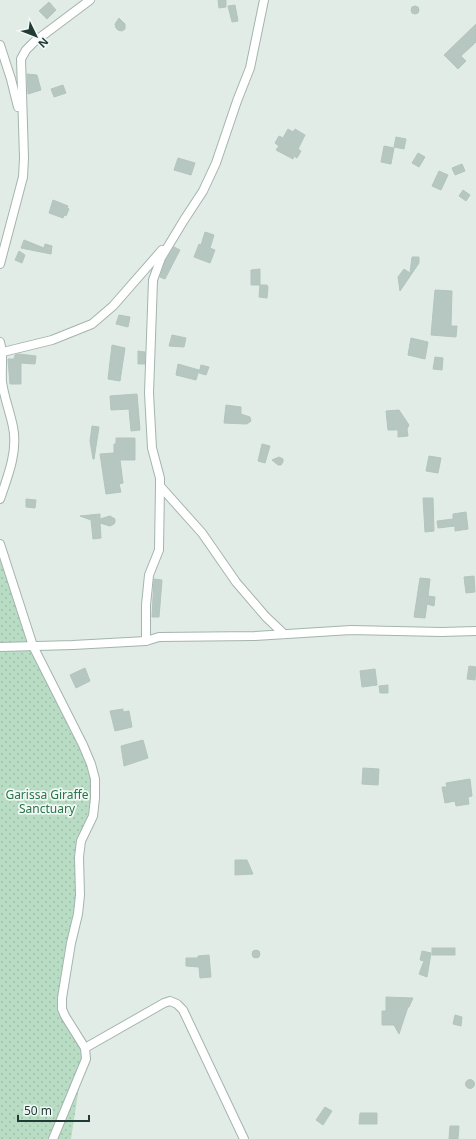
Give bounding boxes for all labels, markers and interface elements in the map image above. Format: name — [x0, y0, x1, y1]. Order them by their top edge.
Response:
north arrow — [16, 16, 56, 56]
text: N — [35, 35, 52, 52]
park label: Garissa Giraffe Sanctuary — [5, 786, 89, 817]
scale bar — [18, 1097, 89, 1123]
text: 50 m — [24, 1102, 52, 1119]

